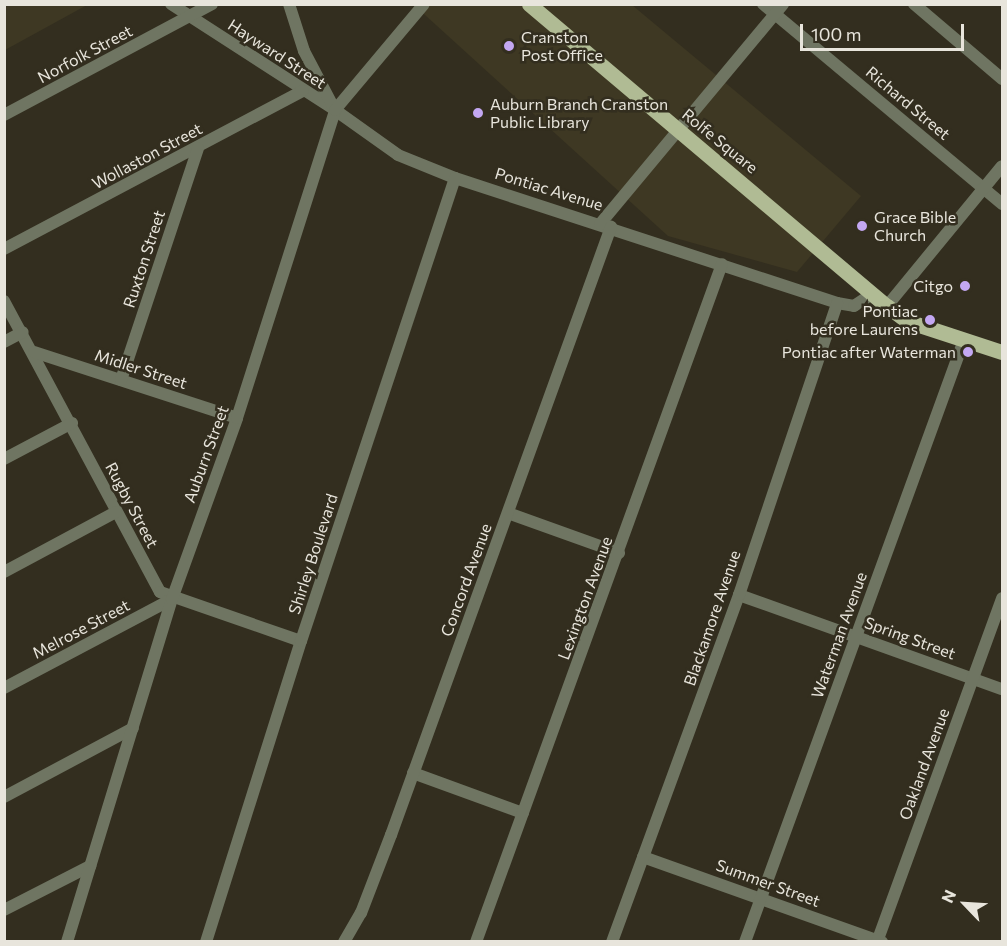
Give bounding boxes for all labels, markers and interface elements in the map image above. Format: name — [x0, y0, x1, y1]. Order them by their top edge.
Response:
scale bar — [803, 12, 966, 50]
street label: Hayward Street — [224, 15, 330, 93]
street label: Norfolk Street — [34, 21, 136, 87]
text: 100 m — [811, 23, 861, 45]
place label: Cranston Post Office — [521, 27, 603, 65]
marker: Cranston Post Office — [502, 39, 516, 53]
street label: Richard Street — [862, 62, 954, 144]
place label: Auburn Branch Cranston Public Library — [490, 94, 668, 132]
street label: Rolfe Square — [678, 105, 762, 177]
marker: Auburn Branch Cranston Public Library — [471, 106, 485, 120]
street label: Wollaston Street — [89, 119, 205, 193]
street label: Pontiac Avenue — [493, 163, 605, 215]
place label: Grace Bible Church — [874, 207, 956, 245]
street label: Ruxton Street — [119, 208, 169, 310]
marker: Grace Bible Church — [855, 219, 869, 233]
place label: Citgo — [913, 276, 953, 296]
marker: Citgo — [958, 279, 972, 293]
place label: Pontiac before Laurens — [810, 301, 918, 339]
marker: Pontiac before Laurens — [923, 313, 937, 327]
place label: Pontiac after Waterman — [782, 342, 956, 362]
street label: Midler Street — [92, 345, 190, 393]
marker: Pontiac after Waterman — [961, 345, 975, 359]
street label: Auburn Street — [180, 403, 232, 505]
street label: Rugby Street — [101, 459, 163, 551]
street label: Shirley Boulevard — [284, 491, 342, 617]
street label: Concord Avenue — [437, 521, 495, 639]
street label: Lexington Avenue — [554, 534, 616, 662]
street label: Blackamore Avenue — [680, 548, 744, 688]
street label: Waterman Avenue — [807, 569, 871, 701]
street label: Melrose Street — [29, 595, 133, 663]
street label: Spring Street — [862, 613, 958, 663]
street label: Oakland Avenue — [895, 706, 953, 822]
street label: Summer Street — [713, 855, 823, 911]
north arrow — [935, 874, 995, 934]
text: N — [937, 887, 959, 906]

